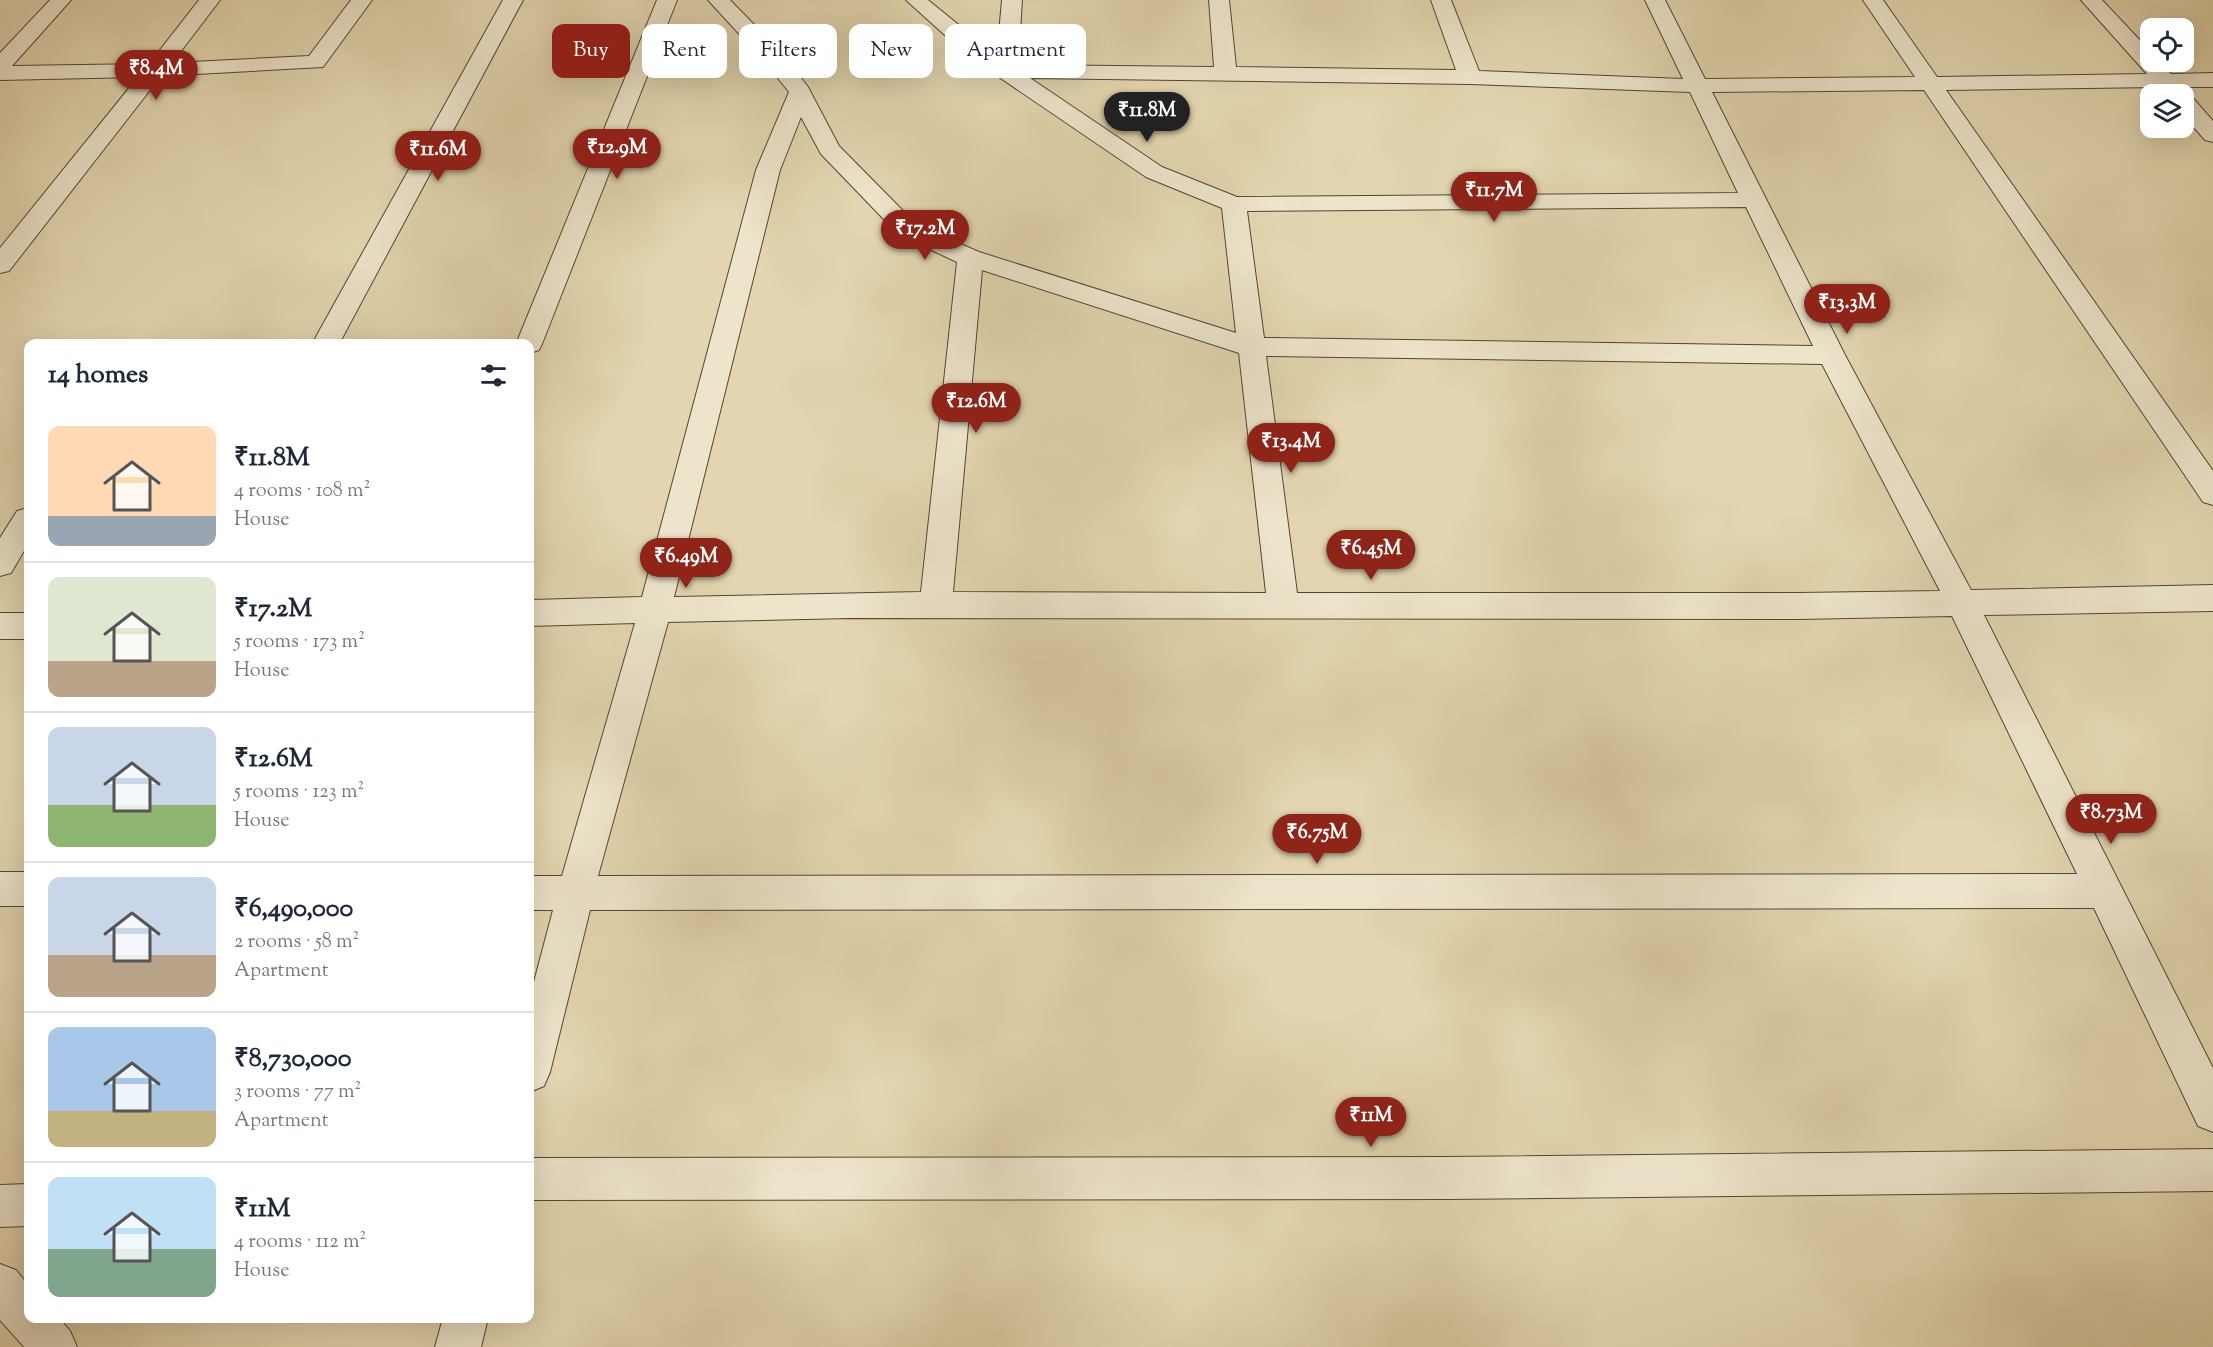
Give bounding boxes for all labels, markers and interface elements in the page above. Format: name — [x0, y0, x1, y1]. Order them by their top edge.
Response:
map controls — [2140, 18, 2194, 138]
button: locate — [2140, 18, 2194, 72]
chip: Buy — [552, 24, 630, 78]
chip: Rent — [642, 24, 727, 78]
chip: Filters — [739, 24, 837, 78]
chip: New — [849, 24, 933, 78]
chip: Apartment — [945, 24, 1086, 78]
pin: ₹8.4M — [114, 50, 198, 101]
text: ₹8.4M — [129, 55, 183, 84]
button: layers — [2140, 84, 2194, 138]
pin: ₹11.8M — [1098, 92, 1196, 143]
text: ₹11.8M — [1118, 97, 1176, 126]
pin: ₹12.9M — [568, 129, 666, 180]
pin: ₹11.6M — [389, 131, 487, 182]
text: ₹12.9M — [587, 134, 647, 163]
text: ₹11.6M — [409, 136, 467, 165]
pin: ₹11.7M — [1445, 172, 1543, 223]
text: ₹11.7M — [1465, 177, 1523, 206]
pin: ₹17.2M — [876, 210, 974, 261]
text: ₹17.2M — [895, 215, 955, 244]
pin: ₹13.3M — [1798, 284, 1896, 335]
text: ₹13.3M — [1818, 289, 1876, 318]
text: 14 homes — [48, 357, 148, 394]
icon: filters — [477, 359, 510, 392]
pin: ₹12.6M — [927, 383, 1025, 434]
text: ₹12.6M — [946, 388, 1006, 417]
pin: ₹13.4M — [1242, 423, 1340, 474]
text: ₹13.4M — [1261, 428, 1321, 457]
text: ₹11.8M — [234, 440, 310, 477]
icon: home — [96, 450, 168, 522]
text: 4 rooms · 108 m² — [234, 477, 370, 506]
text: House — [234, 506, 289, 535]
pin: ₹6.45M — [1322, 530, 1420, 581]
text: ₹6.45M — [1340, 535, 1402, 564]
pin: ₹6.49M — [637, 538, 735, 589]
text: ₹6.49M — [654, 543, 718, 572]
text: ₹17.2M — [234, 591, 312, 628]
icon: home — [96, 601, 168, 673]
text: 5 rooms · 173 m² — [234, 628, 365, 657]
text: House — [234, 657, 289, 686]
text: ₹12.6M — [234, 741, 313, 778]
icon: home — [96, 751, 168, 823]
text: 5 rooms · 123 m² — [234, 778, 364, 807]
pin: ₹8.73M — [2062, 794, 2160, 845]
text: ₹8.73M — [2080, 799, 2142, 828]
text: House — [234, 807, 289, 836]
pin: ₹6.75M — [1268, 814, 1366, 865]
text: ₹6.75M — [1286, 819, 1348, 848]
text: ₹6,490,000 — [234, 891, 353, 928]
icon: home — [96, 901, 168, 973]
text: 2 rooms · 58 m² — [234, 928, 359, 957]
text: Apartment — [234, 957, 329, 986]
text: ₹8,730,000 — [234, 1041, 351, 1078]
icon: home — [96, 1051, 168, 1123]
text: 3 rooms · 77 m² — [234, 1078, 361, 1107]
pin: ₹11M — [1335, 1097, 1407, 1148]
text: ₹11M — [1349, 1102, 1393, 1131]
text: Apartment — [234, 1107, 329, 1136]
text: ₹11M — [234, 1191, 290, 1228]
icon: home — [96, 1201, 168, 1273]
text: 4 rooms · 112 m² — [234, 1228, 366, 1257]
text: House — [234, 1257, 289, 1286]

